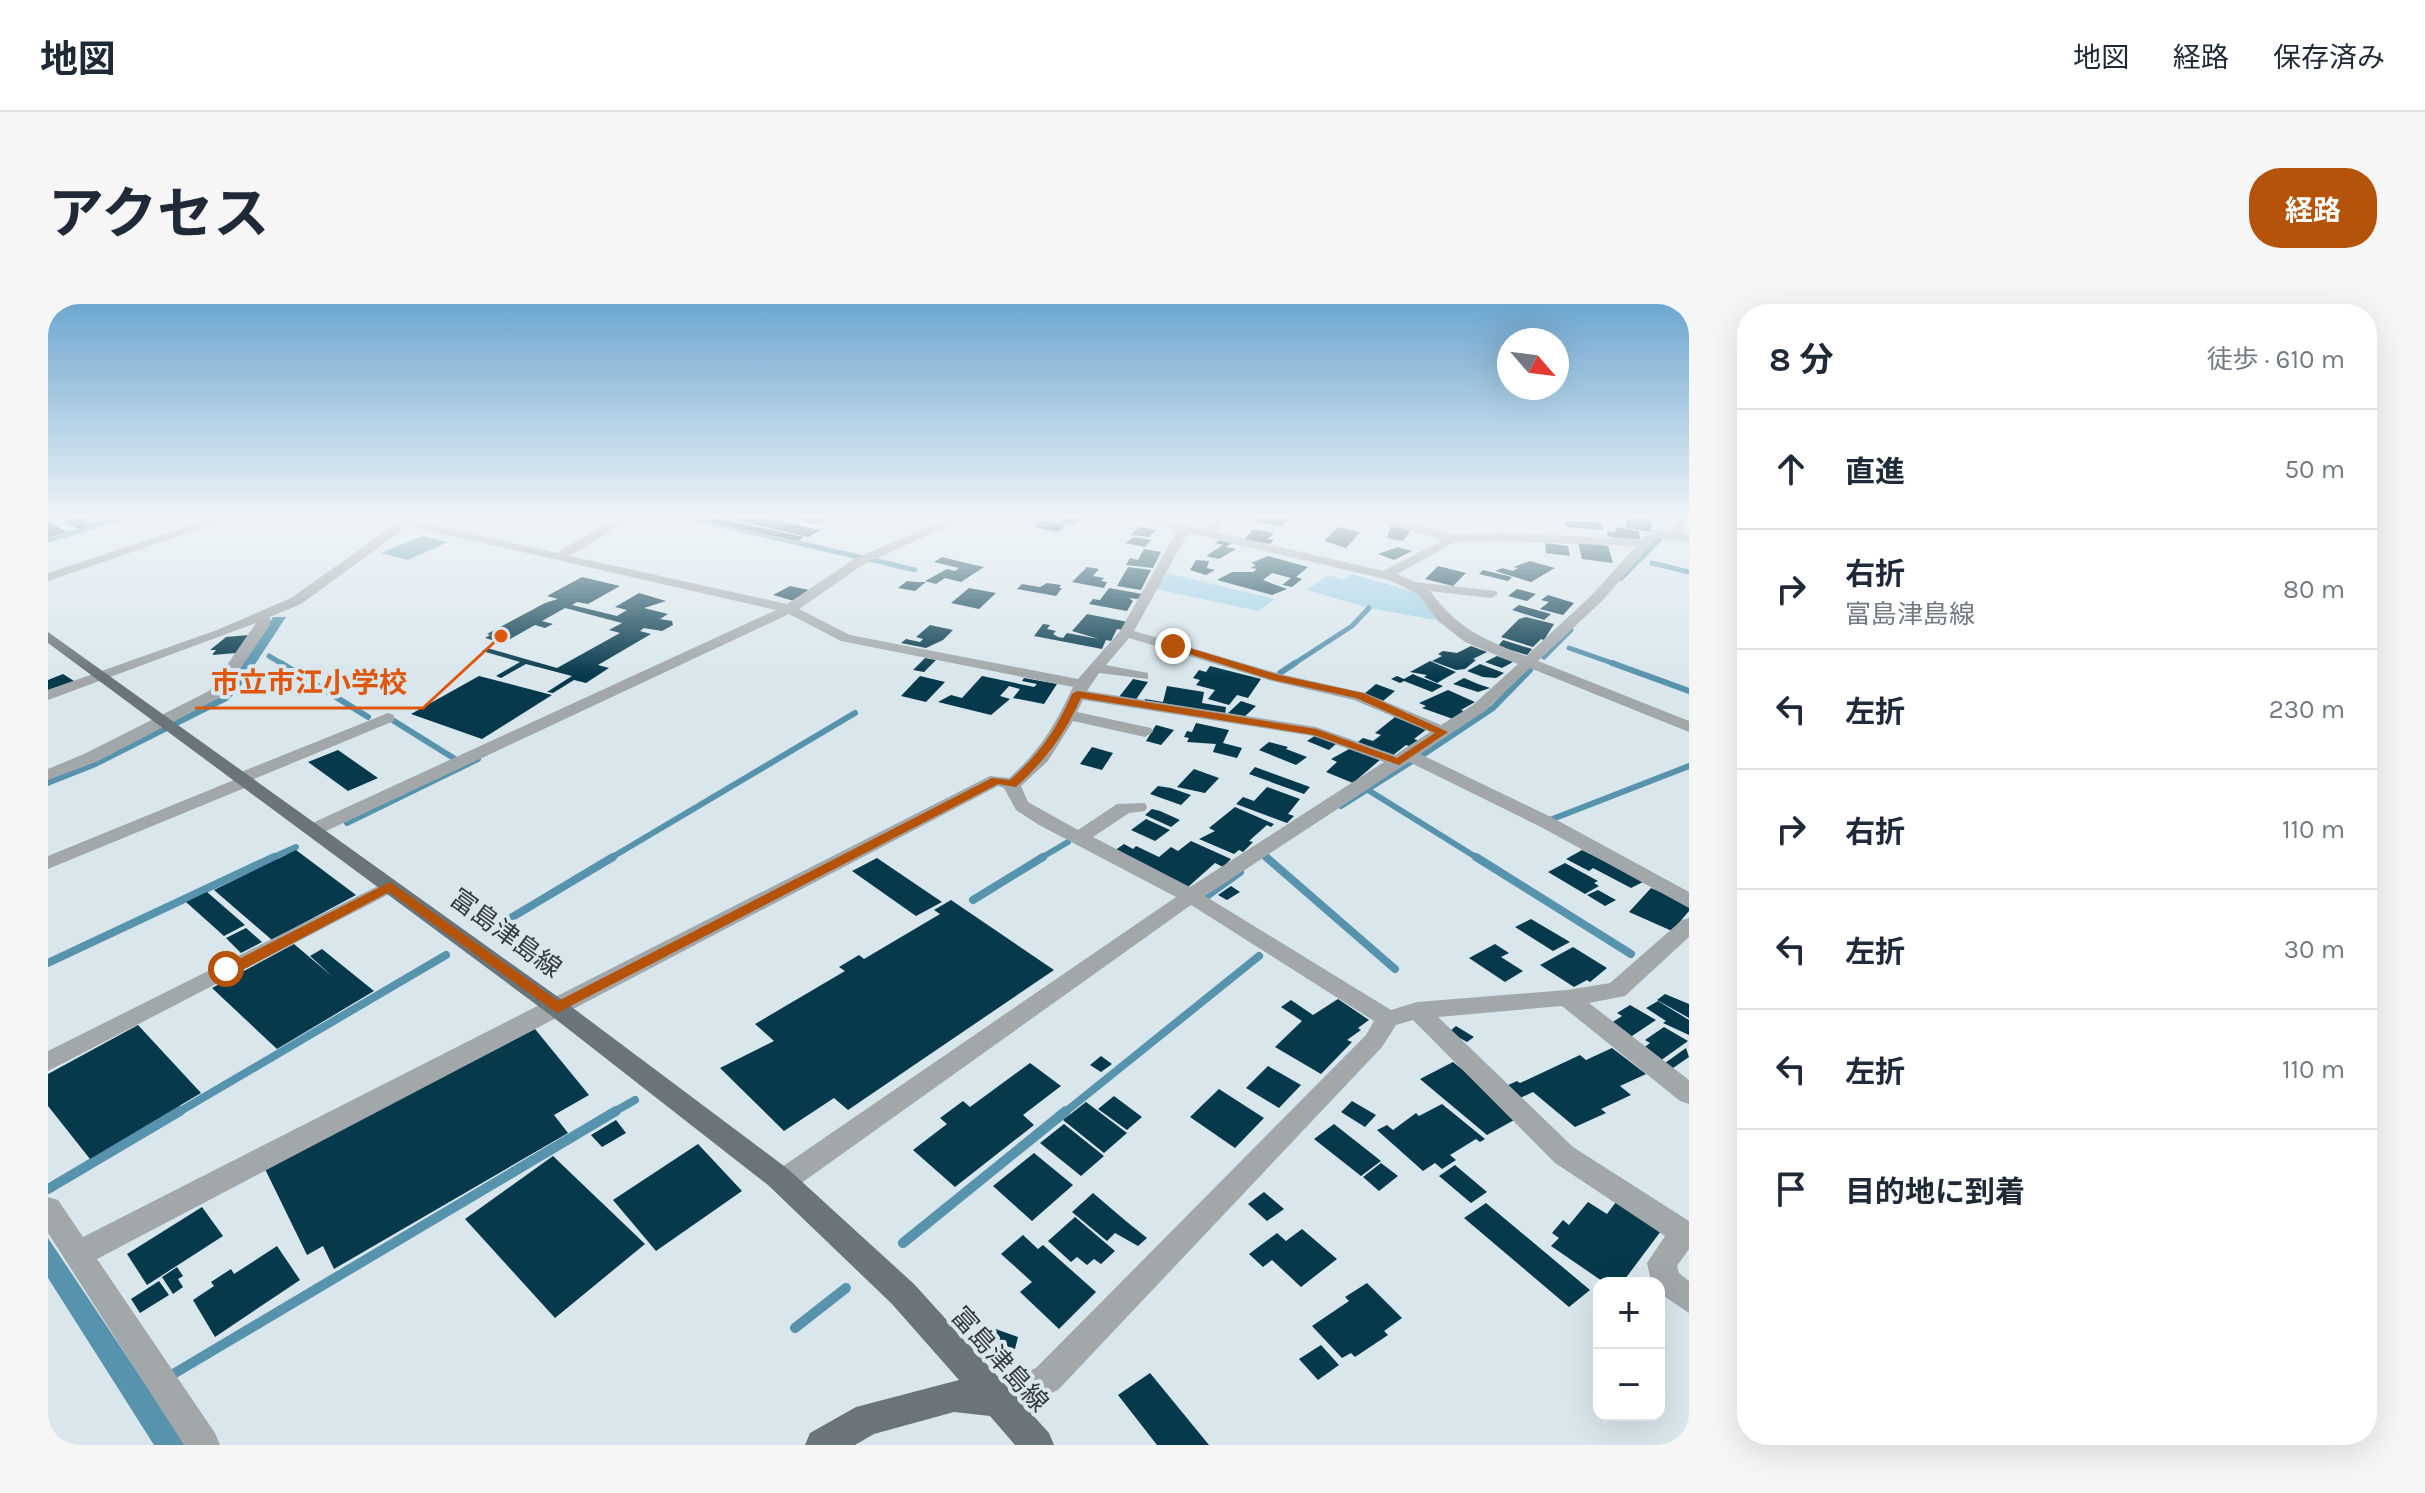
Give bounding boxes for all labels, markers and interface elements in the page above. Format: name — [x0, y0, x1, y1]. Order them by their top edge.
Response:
text: 地図 — [40, 37, 116, 82]
text: 地図 — [2073, 41, 2129, 74]
text: 経路 — [2173, 41, 2229, 74]
text: 保存済み — [2273, 41, 2385, 74]
button: 経路 — [2249, 168, 2377, 248]
text: アクセス — [48, 182, 269, 247]
north arrow — [1497, 328, 1569, 400]
text: 8 分 — [1769, 340, 1834, 380]
text: 徒歩 · 610 m — [2207, 344, 2345, 375]
icon: ahead — [1769, 447, 1813, 491]
text: 直進 — [1845, 454, 1905, 490]
text: 50 m — [2284, 454, 2345, 485]
text: 右折 — [1845, 556, 1905, 592]
icon: right — [1769, 567, 1813, 611]
text: 80 m — [2283, 574, 2345, 605]
text: 富島津島線 — [1845, 599, 1975, 630]
route end — [1155, 628, 1191, 664]
callout: 市立市江小学校 — [195, 656, 423, 708]
text: 市立市江小学校 — [211, 666, 407, 699]
icon: left — [1769, 687, 1813, 731]
text: 左折 — [1845, 694, 1905, 730]
text: 230 m — [2269, 694, 2345, 725]
icon: right — [1769, 807, 1813, 851]
text: 右折 — [1845, 814, 1905, 850]
text: 110 m — [2282, 814, 2345, 845]
street label: 富島津島線 — [444, 883, 567, 984]
icon: left — [1769, 927, 1813, 971]
text: 左折 — [1845, 934, 1905, 970]
text: 30 m — [2284, 934, 2345, 965]
route start — [208, 951, 244, 987]
icon: left — [1769, 1047, 1813, 1091]
text: 左折 — [1845, 1054, 1905, 1090]
text: 110 m — [2282, 1054, 2345, 1085]
icon: arrive — [1769, 1167, 1813, 1211]
text: 目的地に到着 — [1845, 1174, 2025, 1210]
map controls — [1593, 1277, 1665, 1421]
button: + — [1593, 1277, 1665, 1349]
street label: 富島津島線 — [945, 1301, 1055, 1418]
button: − — [1593, 1349, 1665, 1421]

